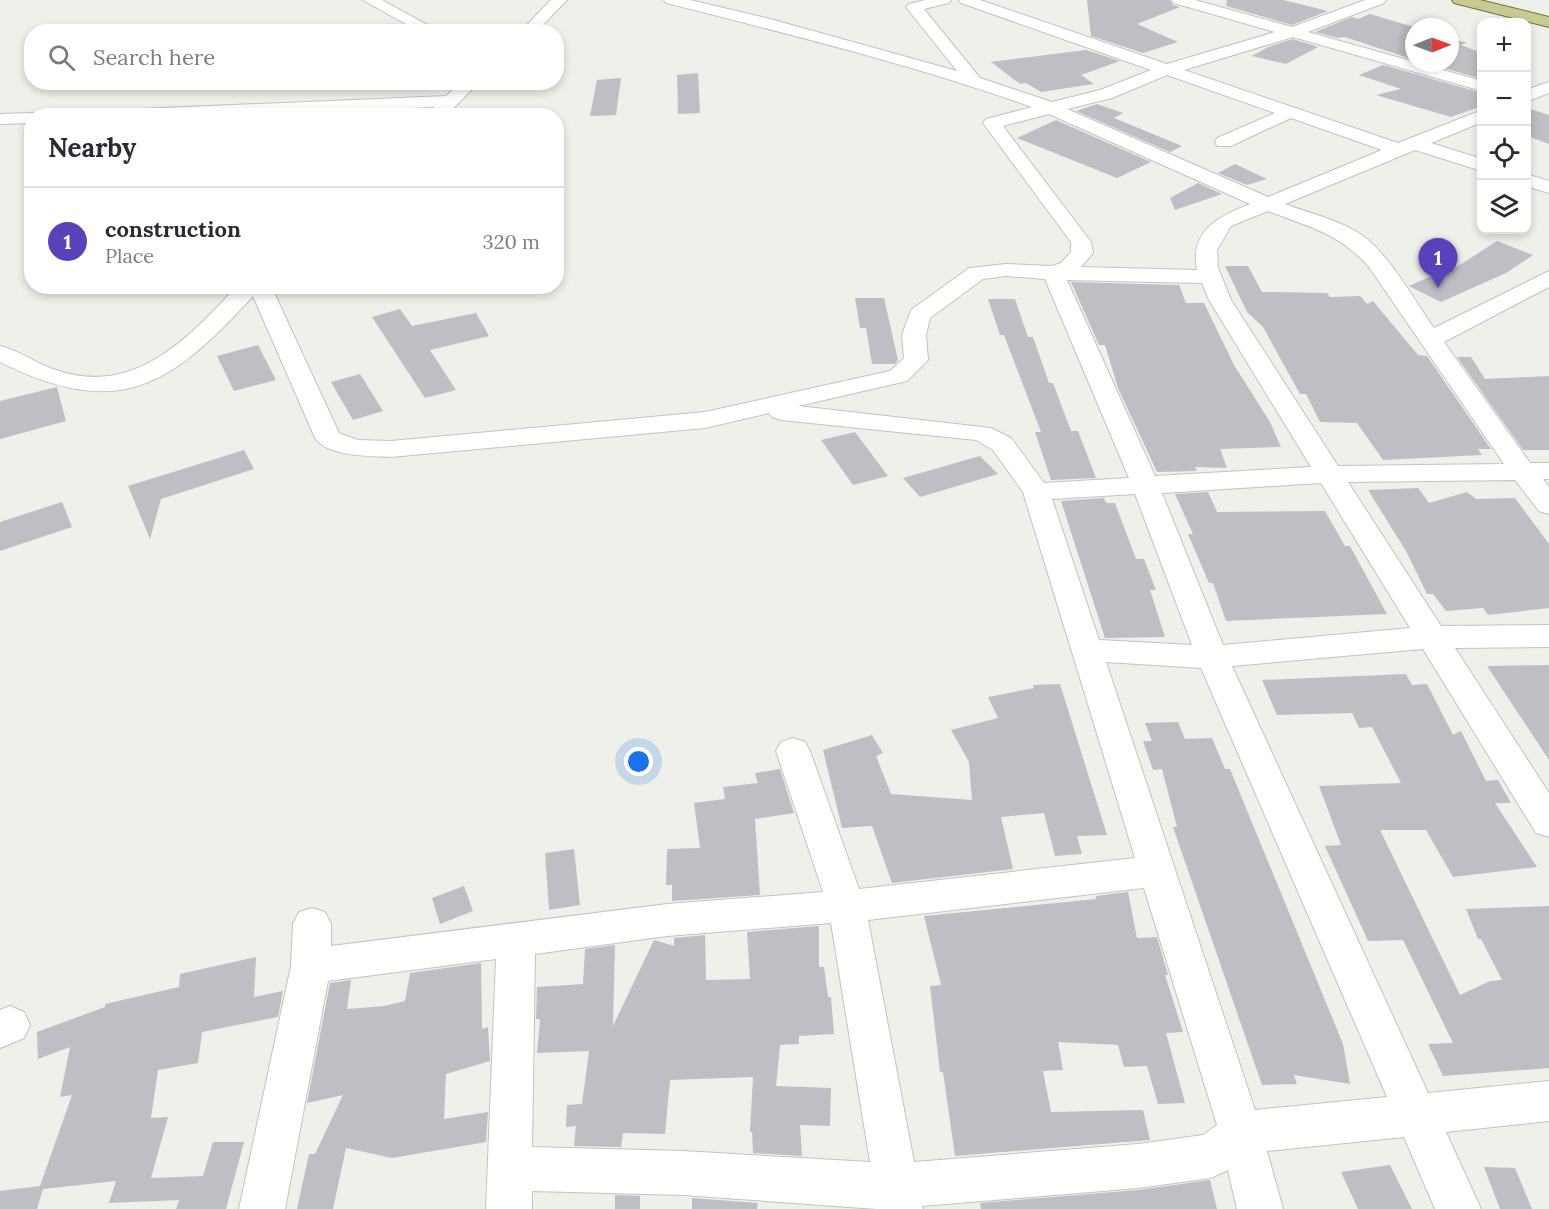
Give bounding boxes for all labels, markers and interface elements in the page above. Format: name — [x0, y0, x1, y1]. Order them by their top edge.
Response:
north arrow — [1405, 18, 1459, 72]
map controls — [1477, 18, 1531, 234]
button: + — [1477, 18, 1531, 72]
search box — [24, 24, 564, 90]
icon: search — [45, 41, 78, 74]
text: Search here — [93, 43, 215, 71]
button: − — [1477, 72, 1531, 126]
button: locate — [1477, 126, 1531, 180]
text: Nearby — [48, 131, 136, 164]
button: layers — [1477, 180, 1531, 234]
text: construction — [105, 215, 241, 243]
text: 1 — [63, 229, 72, 254]
text: 320 m — [483, 229, 540, 254]
pin: 1 — [1418, 238, 1458, 288]
text: Place — [105, 243, 154, 268]
your location — [624, 747, 653, 776]

